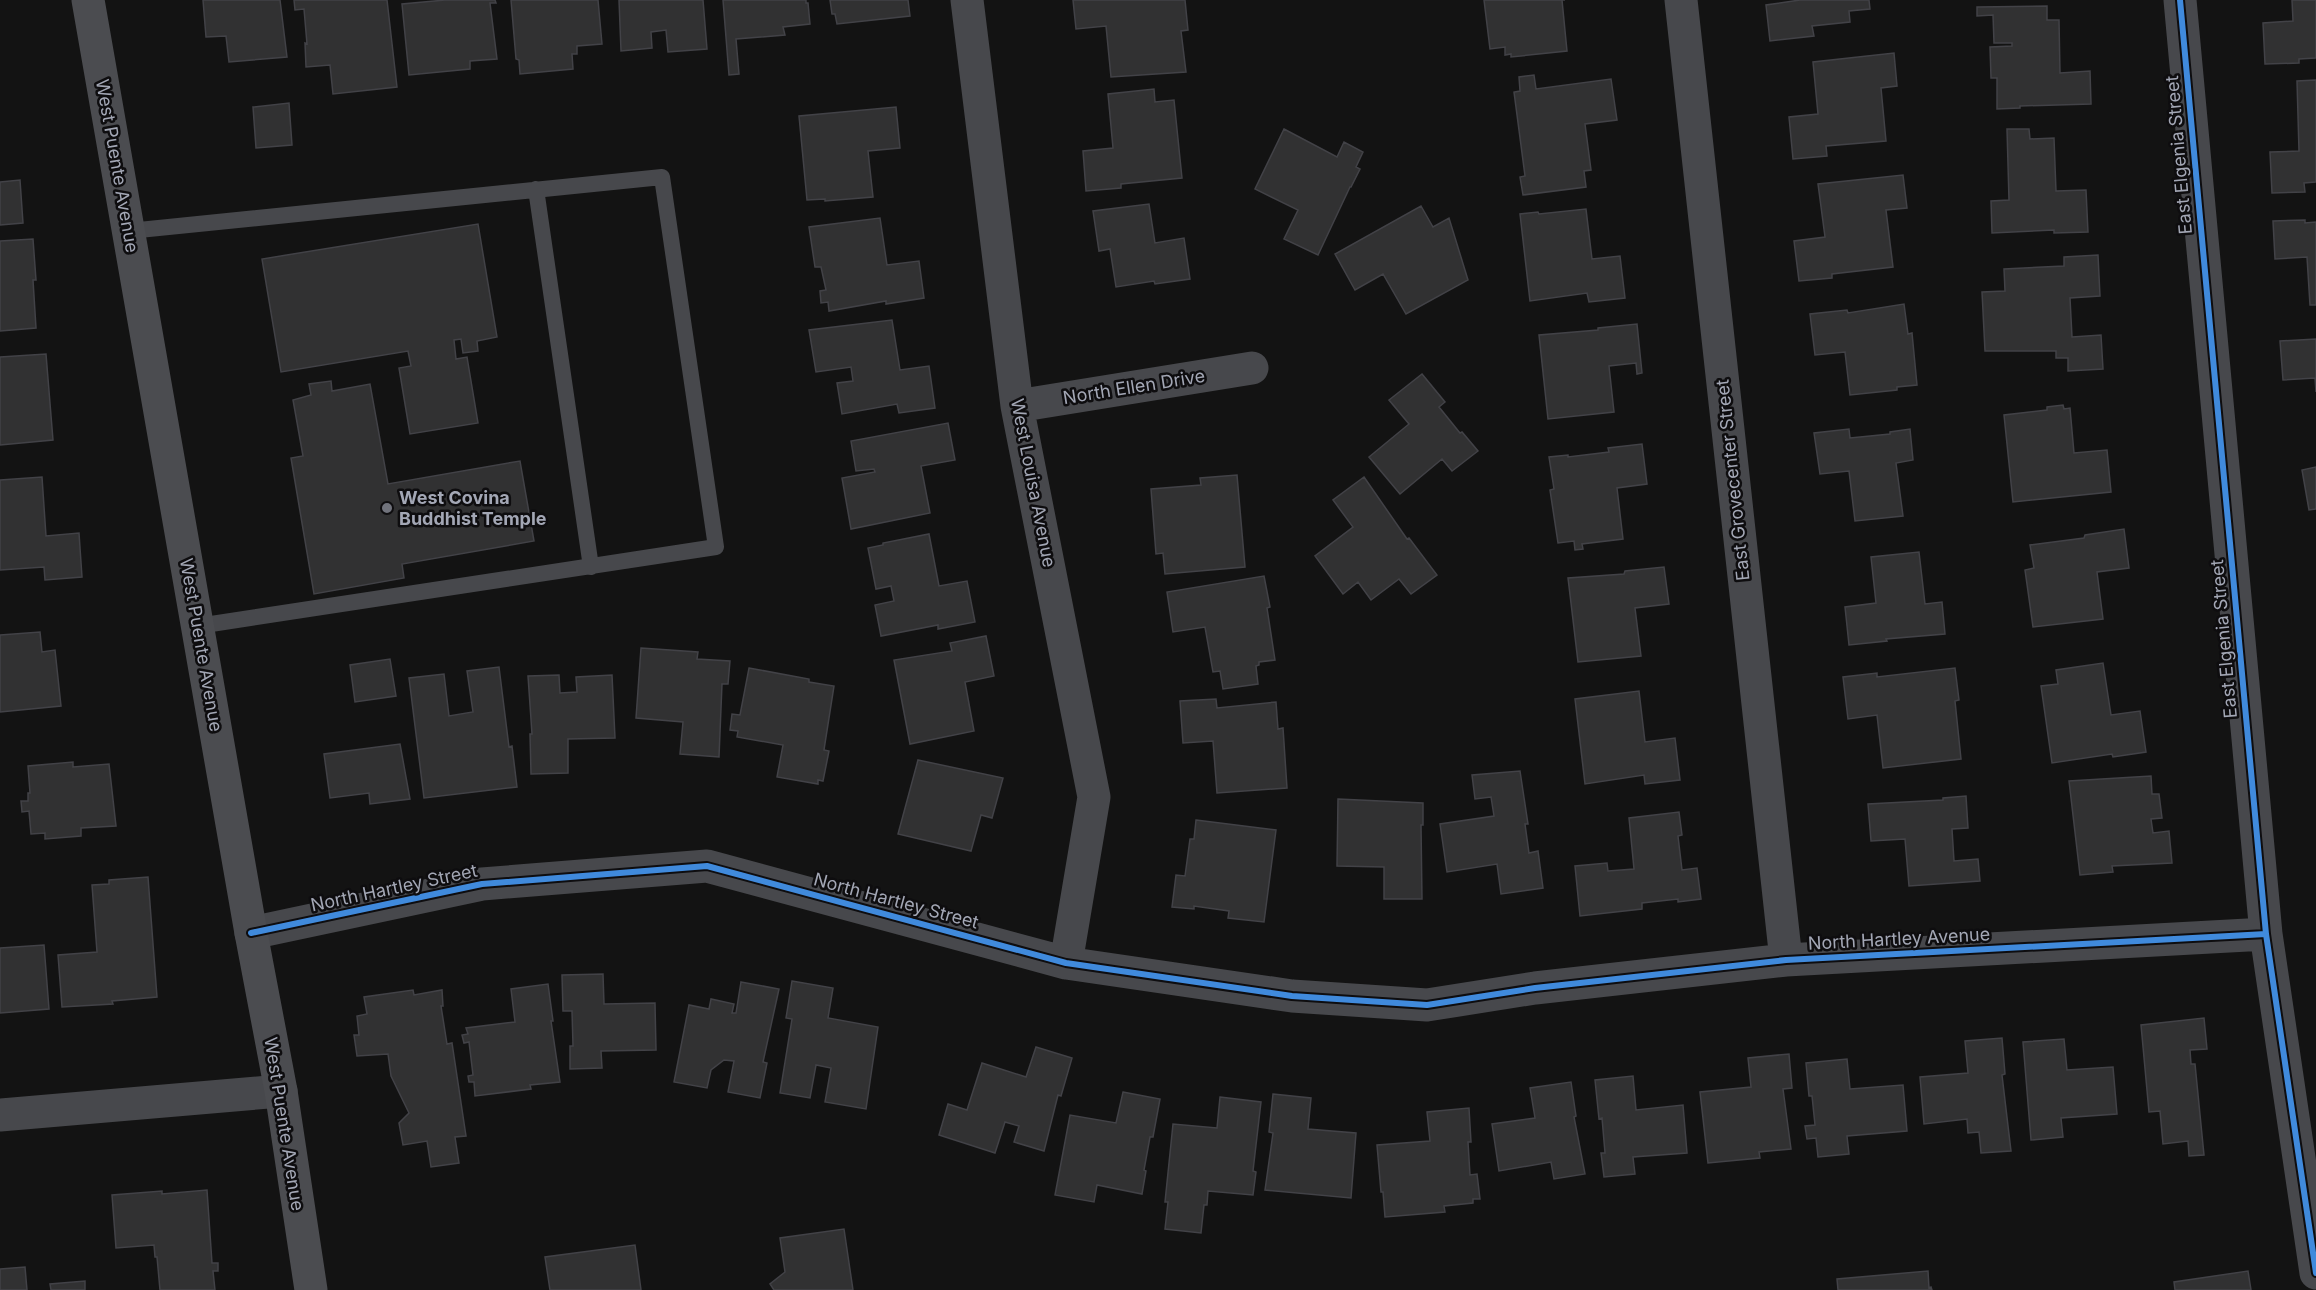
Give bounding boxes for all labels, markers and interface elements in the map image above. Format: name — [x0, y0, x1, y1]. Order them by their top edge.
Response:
street label: East Elgenia Street — [2161, 75, 2196, 235]
street label: West Puente Avenue — [92, 78, 143, 254]
street label: North Ellen Drive — [1061, 365, 1206, 408]
street label: East Grovecenter Street — [1711, 378, 1754, 582]
street label: West Louisa Avenue — [1007, 397, 1060, 569]
place label: West Covina Buddhist Temple — [399, 487, 547, 529]
marker: West Covina Buddhist Temple — [380, 501, 394, 515]
street label: West Puente Avenue — [176, 557, 227, 733]
street label: East Elgenia Street — [2206, 559, 2241, 719]
street label: North Hartley Street — [309, 860, 479, 915]
street label: North Hartley Street — [811, 868, 981, 933]
street label: North Hartley Avenue — [1807, 923, 1991, 954]
street label: West Puente Avenue — [260, 1036, 309, 1212]

